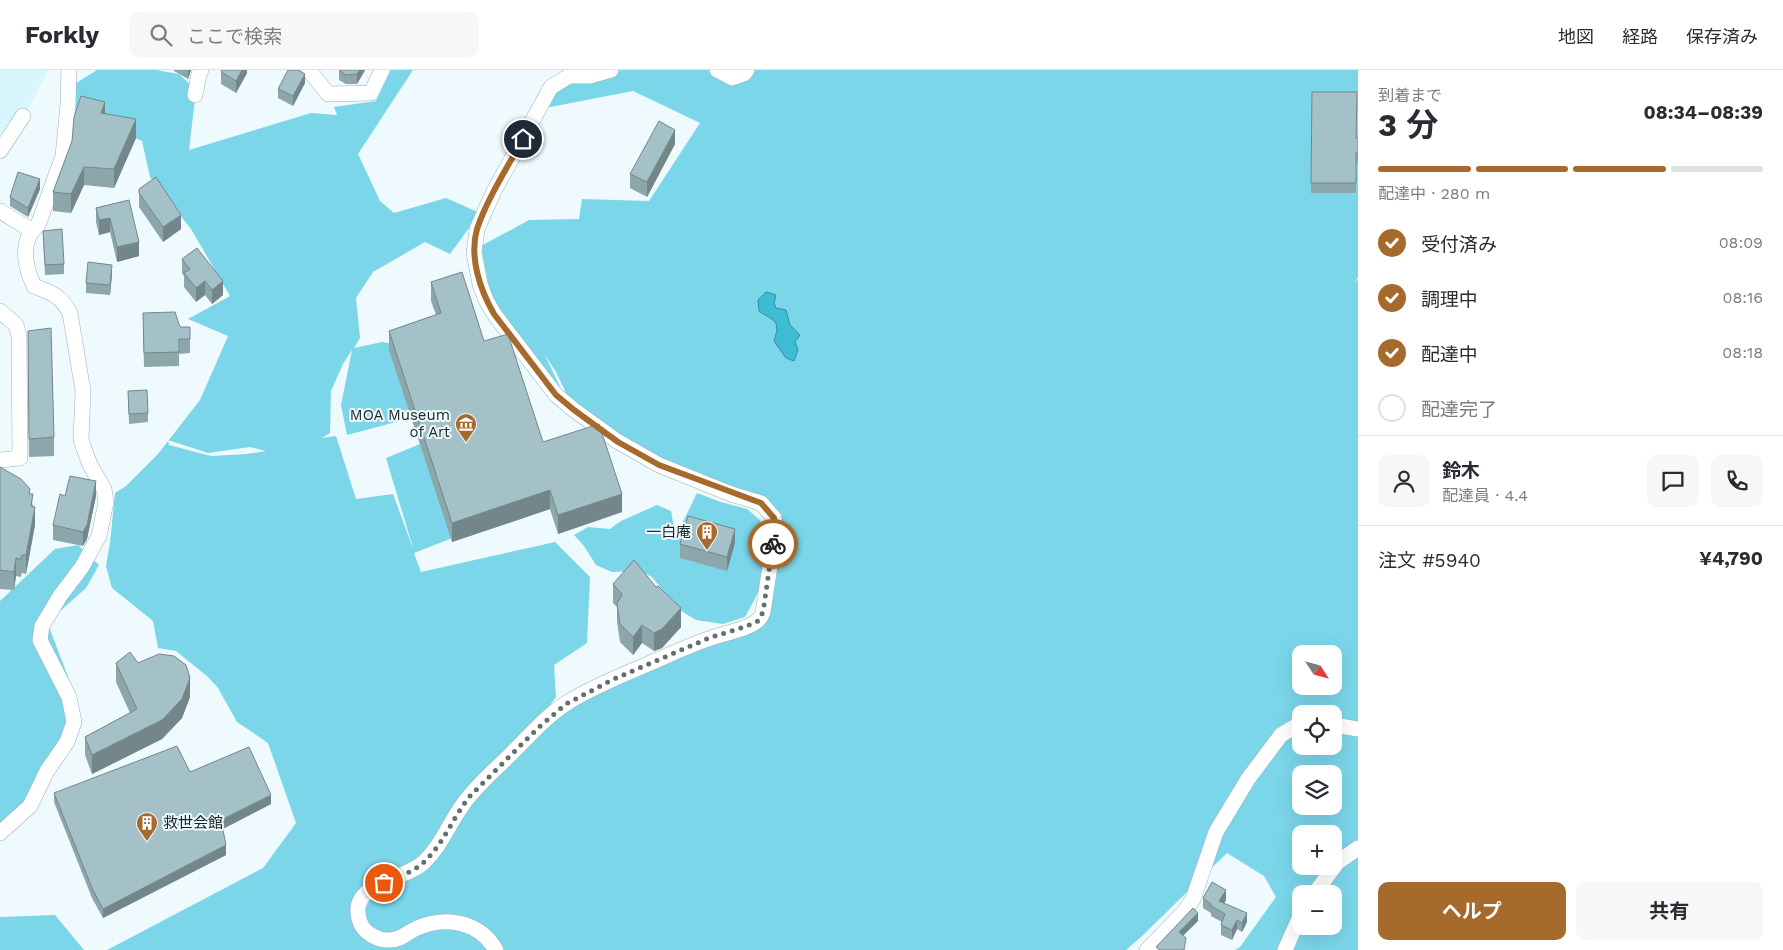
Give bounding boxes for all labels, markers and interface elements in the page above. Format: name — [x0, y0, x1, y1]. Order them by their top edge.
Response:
search box — [129, 12, 479, 57]
text: Forkly — [25, 21, 99, 49]
icon: search — [147, 21, 175, 49]
text: ここで検索 — [187, 25, 282, 48]
text: 地図 — [1558, 26, 1594, 47]
text: 経路 — [1622, 26, 1658, 47]
text: 保存済み — [1686, 26, 1758, 47]
text: 到着まで — [1378, 86, 1442, 105]
text: 08:34–08:39 — [1644, 101, 1763, 124]
text: 3 分 — [1378, 106, 1438, 144]
pin — [502, 118, 544, 160]
icon: home — [509, 125, 537, 153]
text: 配達中 · 280 m — [1378, 184, 1490, 203]
icon: check — [1378, 229, 1406, 257]
text: 受付済み — [1421, 233, 1497, 256]
text: 08:09 — [1719, 233, 1763, 252]
icon: check — [1378, 284, 1406, 312]
text: 調理中 — [1421, 288, 1478, 311]
text: 08:16 — [1722, 288, 1763, 307]
icon: check — [1378, 339, 1406, 367]
text: 配達中 — [1421, 343, 1478, 366]
text: 08:18 — [1722, 343, 1763, 362]
text: 配達完了 — [1421, 398, 1497, 421]
place label: MOA Museum of Art — [350, 406, 451, 441]
museum icon: MOA Museum of Art — [454, 412, 478, 443]
button: person — [1378, 455, 1430, 507]
button: chat — [1647, 455, 1699, 507]
button: phone — [1711, 455, 1763, 507]
text: 鈴木 — [1442, 459, 1480, 482]
text: 配達員 · 4.4 — [1442, 486, 1528, 505]
courier — [748, 519, 798, 569]
building icon: 一白庵 — [695, 520, 719, 551]
place label: 一白庵 — [646, 523, 691, 541]
icon: bike — [759, 530, 787, 558]
text: ¥4,790 — [1699, 547, 1763, 570]
text: 注文 #5940 — [1378, 549, 1481, 572]
north arrow — [1292, 645, 1342, 695]
map controls — [1292, 645, 1342, 935]
button: locate — [1292, 705, 1342, 755]
button: layers — [1292, 765, 1342, 815]
building icon: 救世会館 — [135, 811, 159, 842]
place label: 救世会館 — [163, 814, 223, 832]
button: + — [1292, 825, 1342, 875]
pin — [363, 862, 405, 904]
icon: bag — [370, 869, 398, 897]
button: ヘルプ — [1378, 882, 1566, 940]
button: 共有 — [1576, 882, 1763, 940]
button: − — [1292, 885, 1342, 935]

